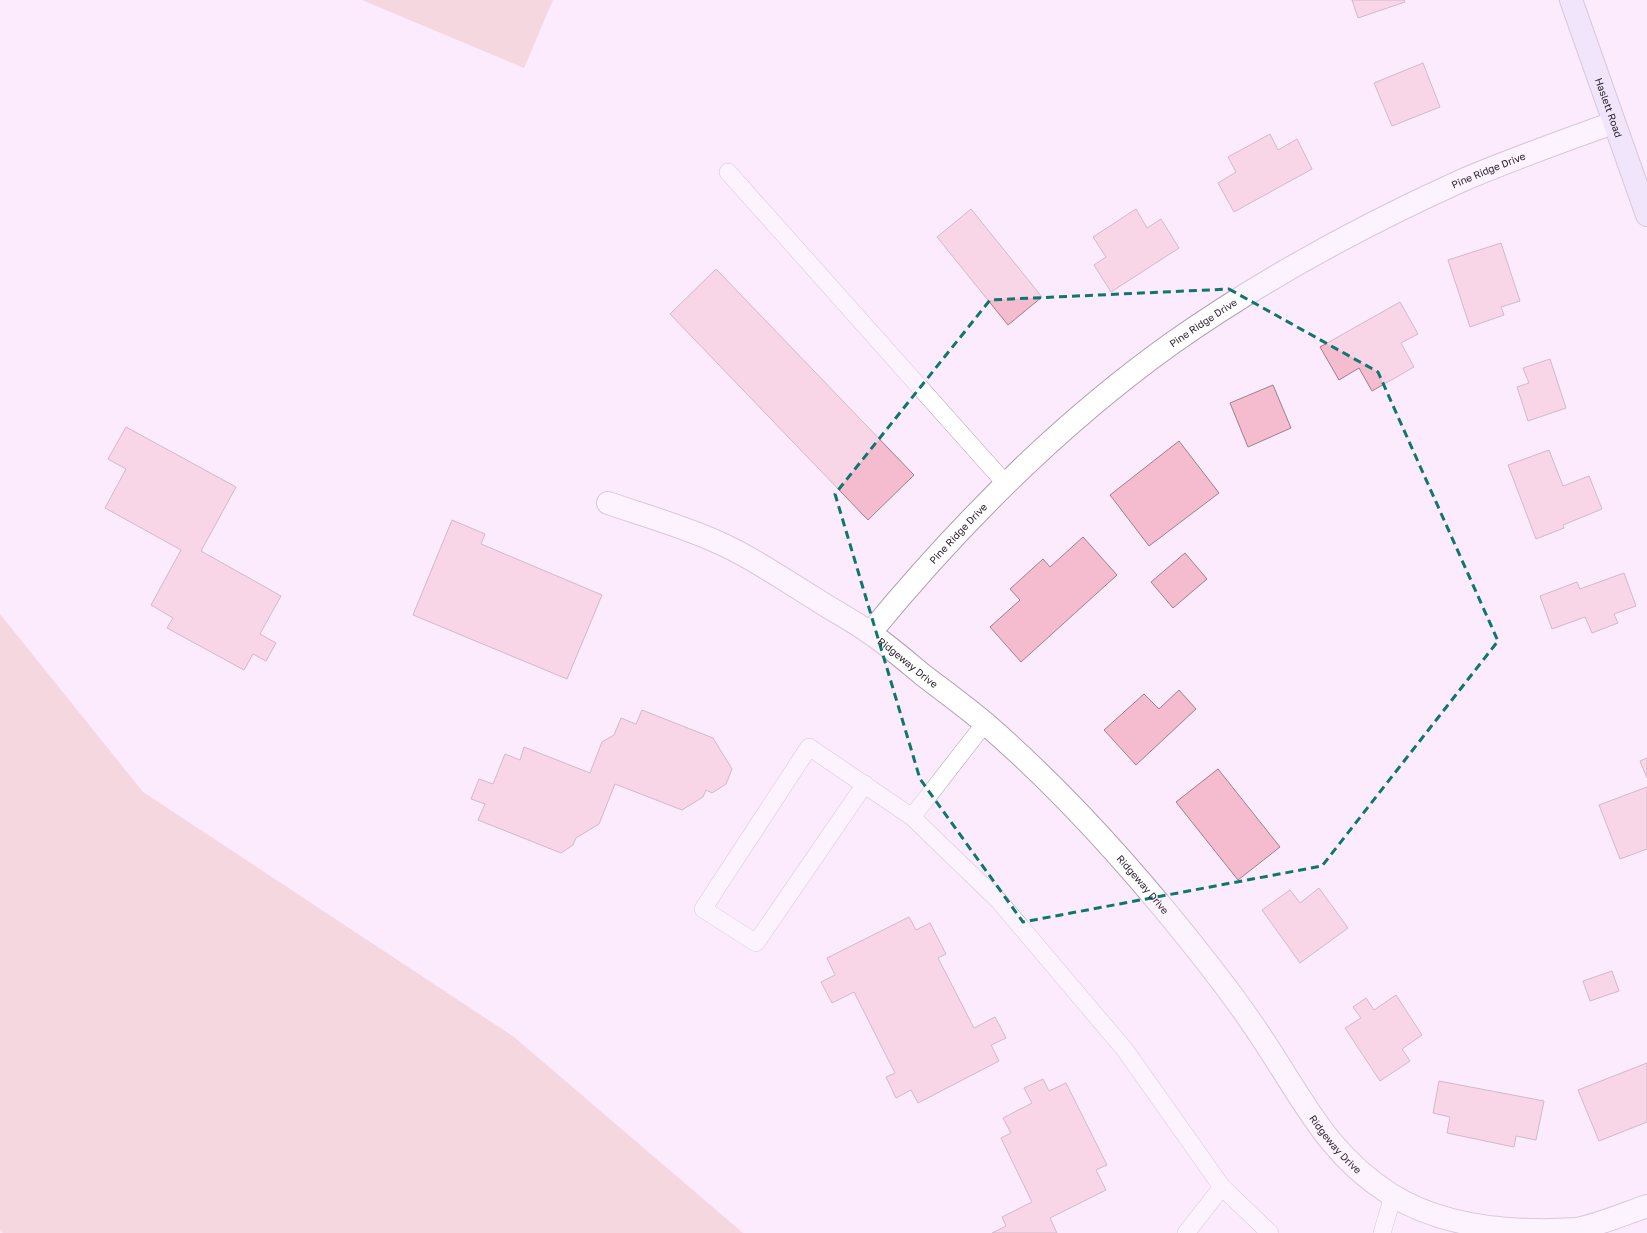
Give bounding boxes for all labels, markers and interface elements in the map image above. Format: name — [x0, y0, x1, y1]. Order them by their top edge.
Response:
street label: Haslett Road — [1593, 76, 1625, 139]
street label: Pine Ridge Drive — [1449, 150, 1527, 190]
street label: Pine Ridge Drive — [1167, 296, 1239, 349]
street label: Pine Ridge Drive — [927, 500, 989, 566]
street label: Ridgeway Drive — [876, 635, 940, 690]
street label: Ridgeway Drive — [1114, 852, 1172, 916]
street label: Ridgeway Drive — [1307, 1112, 1364, 1176]

